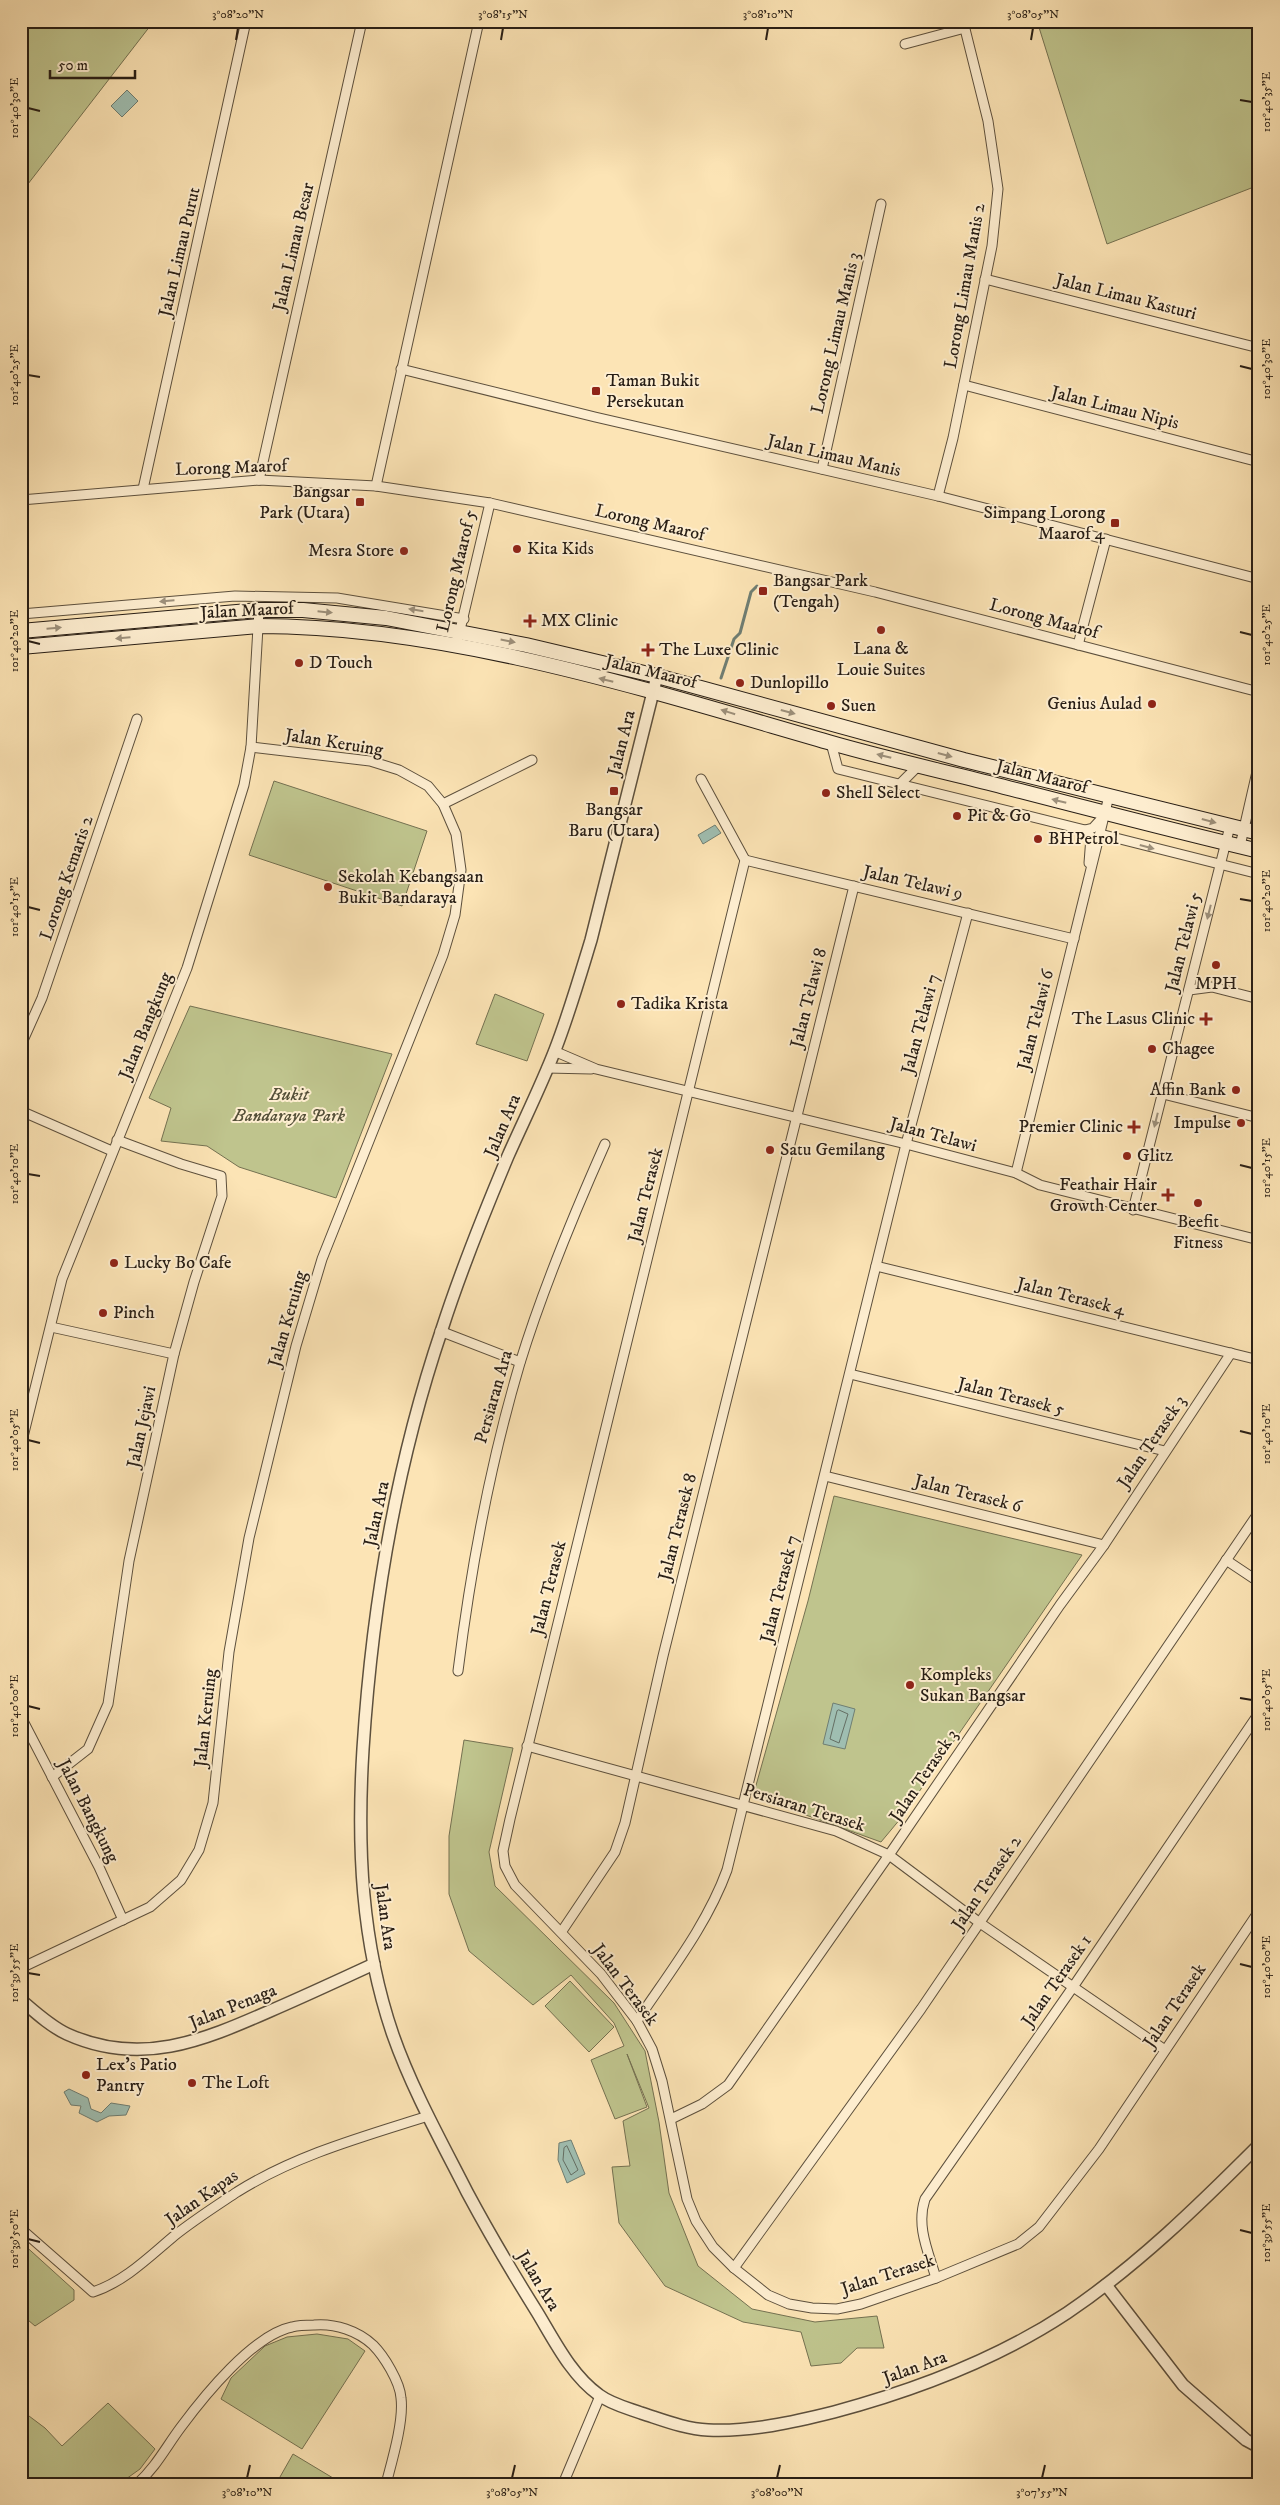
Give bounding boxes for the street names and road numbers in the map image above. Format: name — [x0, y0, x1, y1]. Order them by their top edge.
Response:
street label: Jalan Limau Besar — [268, 180, 320, 315]
street label: Jalan Limau Purut — [154, 185, 206, 321]
street label: Lorong Limau Manis 2 — [940, 202, 990, 370]
street label: Lorong Limau Manis 3 — [807, 250, 865, 416]
street label: Jalan Limau Kasturi — [1051, 268, 1199, 325]
street label: Jalan Limau Nipis — [1047, 381, 1181, 434]
street label: Jalan Limau Manis — [763, 430, 903, 482]
street label: Lorong Maarof — [175, 455, 291, 481]
street label: Lorong Maarof — [593, 500, 710, 547]
street label: Lorong Maarof 5 — [432, 508, 482, 634]
street label: Lorong Maarof — [987, 594, 1104, 645]
street label: Jalan Maarof — [198, 597, 298, 625]
street label: Jalan Maarof — [601, 650, 702, 695]
street label: Jalan Ara — [603, 708, 641, 780]
street label: Jalan Keruing — [281, 724, 385, 762]
street label: Jalan Maarof — [992, 755, 1093, 800]
street label: Lorong Kemaris 2 — [35, 813, 99, 943]
street label: Jalan Telawi 9 — [859, 860, 965, 905]
street label: Jalan Telawi 5 — [1161, 890, 1207, 996]
street label: Jalan Telawi 8 — [786, 946, 832, 1052]
street label: Jalan Telawi 6 — [1012, 967, 1059, 1074]
street label: Jalan Bangkung — [114, 969, 178, 1085]
street label: Jalan Telawi 7 — [897, 972, 945, 1078]
street label: Jalan Ara — [479, 1091, 526, 1163]
street label: Jalan Telawi — [885, 1112, 979, 1157]
street label: Jalan Terasek — [623, 1145, 668, 1247]
street label: Jalan Keruing — [263, 1268, 312, 1371]
street label: Jalan Terasek 4 — [1013, 1272, 1128, 1321]
street label: Persiaran Ara — [470, 1347, 518, 1446]
street label: Jalan Terasek 5 — [953, 1373, 1067, 1421]
street label: Jalan Jejawi — [122, 1384, 161, 1472]
street label: Jalan Terasek 3 — [1112, 1391, 1191, 1494]
street label: Jalan Terasek 6 — [910, 1470, 1025, 1518]
street label: Jalan Terasek 8 — [654, 1471, 702, 1585]
street label: Jalan Ara — [359, 1479, 395, 1551]
street label: Jalan Terasek 7 — [756, 1533, 804, 1647]
street label: Jalan Terasek — [526, 1538, 571, 1640]
street label: Jalan Keruing — [190, 1667, 222, 1770]
street label: Jalan Terasek 3 — [884, 1725, 963, 1828]
street label: Jalan Bangkung — [51, 1754, 124, 1867]
street label: Persiaran Terasek — [740, 1779, 868, 1837]
street label: Jalan Terasek 2 — [946, 1831, 1027, 1936]
street label: Jalan Ara — [369, 1881, 401, 1952]
street label: Jalan Terasek 1 — [1016, 1931, 1097, 2033]
street label: Jalan Terasek — [586, 1938, 663, 2030]
street label: Jalan Terasek — [1138, 1960, 1211, 2054]
street label: Jalan Penaga — [184, 1979, 280, 2035]
street label: Jalan Kapas — [160, 2165, 243, 2232]
street label: Jalan Ara — [510, 2245, 565, 2316]
street label: Jalan Terasek — [837, 2250, 937, 2301]
street label: Jalan Ara — [878, 2346, 950, 2390]

